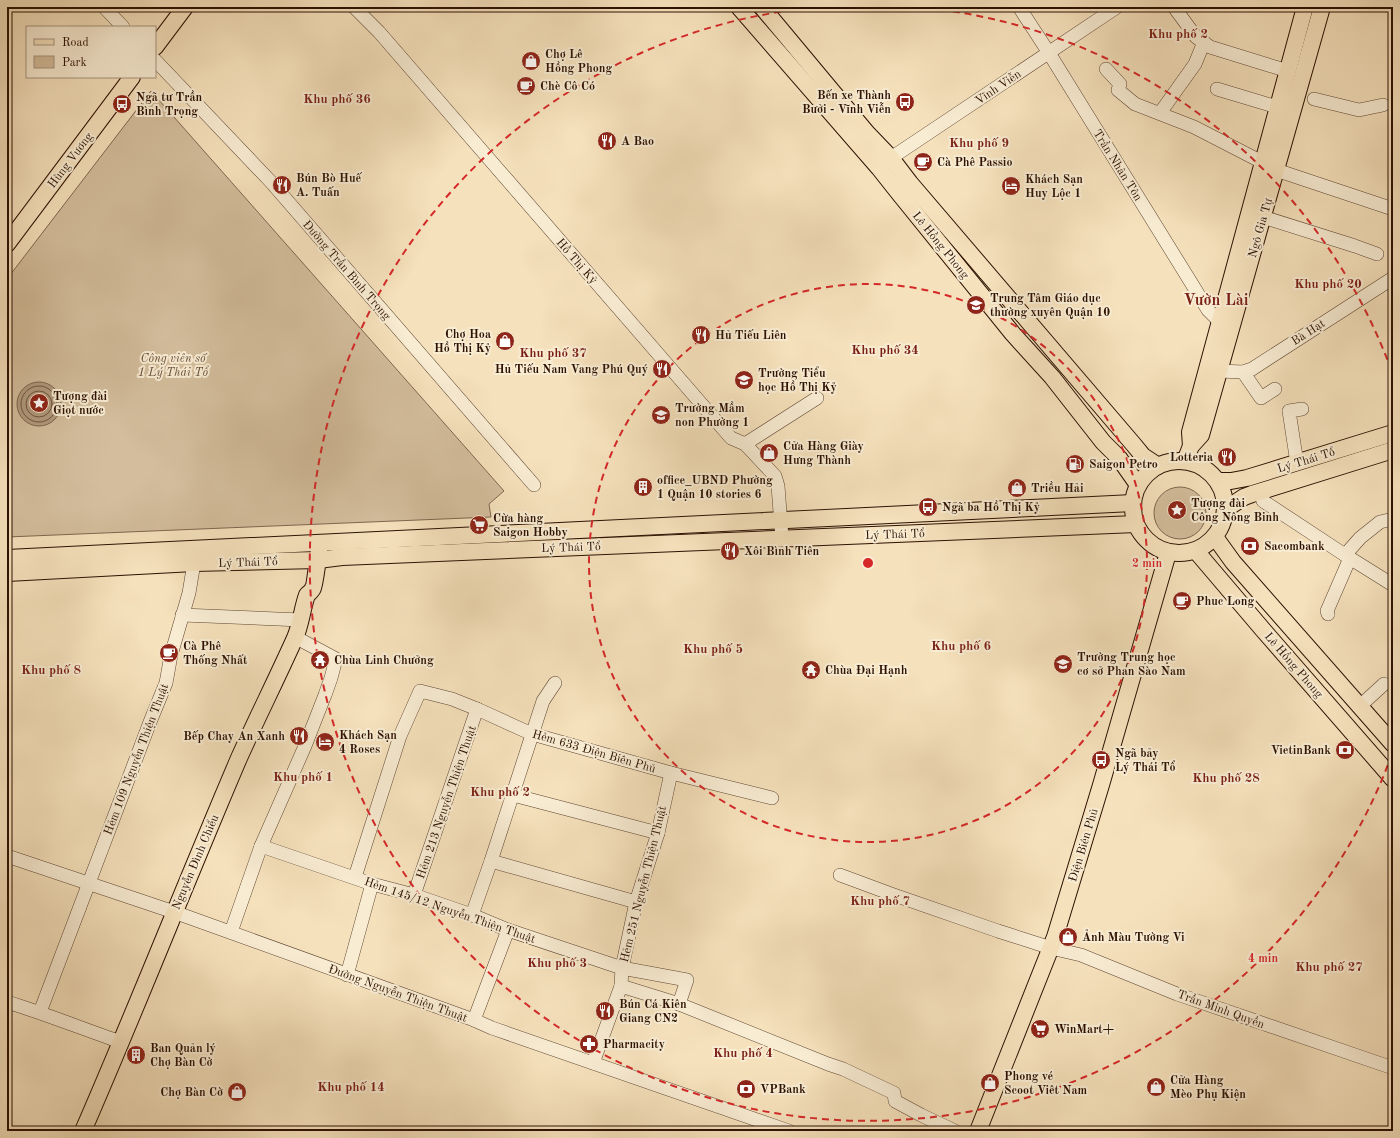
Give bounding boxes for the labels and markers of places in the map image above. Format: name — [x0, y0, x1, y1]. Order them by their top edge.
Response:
place label: Chợ Lê Hồng Phong — [545, 49, 612, 75]
shop icon: Chợ Lê Hồng Phong — [520, 50, 542, 72]
cafe icon: Chè Cô Có — [515, 75, 537, 97]
place label: Chè Cô Có — [540, 81, 595, 93]
place label: Bến xe Thành Bưởi - Vĩnh Viễn — [802, 89, 891, 116]
place label: Ngã tư Trần Bình Trọng — [136, 90, 202, 118]
bus stop icon: Bến xe Thành Bưởi - Vĩnh Viễn — [894, 91, 916, 113]
bus stop icon: Ngã tư Trần Bình Trọng — [111, 93, 133, 115]
restaurant icon: A Bao — [596, 130, 618, 152]
place label: A Bao — [621, 136, 654, 148]
cafe icon: Cà Phê Passio — [912, 151, 934, 173]
place label: Cà Phê Passio — [937, 157, 1012, 169]
place label: Bún Bò Huế A. Tuấn — [296, 172, 363, 199]
restaurant icon: Bún Bò Huế A. Tuấn — [271, 174, 293, 196]
place label: Khách Sạn Huy Lộc 1 — [1025, 174, 1083, 200]
hotel icon: Khách Sạn Huy Lộc 1 — [1000, 175, 1022, 197]
place label: Trung Tâm Giáo dục thường xuyên Quận 10 — [990, 293, 1110, 319]
school or university icon: Trung Tâm Giáo dục thường xuyên Quận 10 — [965, 294, 987, 316]
restaurant icon: Hủ Tiếu Liên — [690, 324, 712, 346]
place label: Chợ Hoa Hồ Thị Kỷ — [434, 329, 491, 355]
place label: Hủ Tiếu Liên — [715, 329, 787, 342]
shop icon: Chợ Hoa Hồ Thị Kỷ — [494, 330, 516, 352]
restaurant icon: Hủ Tiếu Nam Vang Phú Quý — [651, 358, 673, 380]
place label: Hủ Tiếu Nam Vang Phú Quý — [495, 363, 648, 376]
place label: Trường Tiểu học Hồ Thị Kỷ — [758, 366, 837, 394]
school or university icon: Trường Tiểu học Hồ Thị Kỷ — [733, 369, 755, 391]
place label: Tượng đài Giọt nước — [53, 391, 107, 417]
place icon: Tượng đài Giọt nước — [28, 392, 50, 414]
place label: Trường Mầm non Phường 1 — [675, 401, 749, 429]
school or university icon: Trường Mầm non Phường 1 — [650, 404, 672, 426]
place label: Cửa Hàng Giày Hưng Thành — [783, 441, 864, 467]
shop icon: Cửa Hàng Giày Hưng Thành — [758, 442, 780, 464]
restaurant icon: Lotteria — [1216, 446, 1238, 468]
place label: Lotteria — [1170, 452, 1213, 464]
fuel station icon: Saigon Petro — [1064, 453, 1086, 475]
place label: Saigon Petro — [1089, 459, 1158, 471]
place label: office_UBND Phường 1 Quận 10 stories 6 — [657, 475, 773, 501]
building icon: office_UBND Phường 1 Quận 10 stories 6 — [632, 476, 654, 498]
shop icon: Triều Hải — [1006, 477, 1028, 499]
place label: Triều Hải — [1031, 481, 1084, 495]
bus stop icon: Ngã ba Hồ Thị Kỷ — [917, 496, 939, 518]
place label: Tượng đài Công Nông Binh — [1191, 498, 1279, 524]
place icon: Tượng đài Công Nông Binh — [1166, 499, 1188, 521]
place label: Ngã ba Hồ Thị Kỷ — [942, 500, 1040, 514]
place label: Cừa hàng Saigon Hobby — [493, 513, 568, 539]
supermarket icon: Cừa hàng Saigon Hobby — [468, 514, 490, 536]
bank icon: Sacombank — [1239, 535, 1261, 557]
restaurant icon: Xôi Bình Tiên — [719, 540, 741, 562]
place label: Sacombank — [1264, 541, 1325, 553]
place label: Xôi Bình Tiên — [744, 546, 820, 558]
centre of rings — [861, 556, 875, 570]
cafe icon: Phuc Long — [1171, 590, 1193, 612]
place label: Phuc Long — [1196, 596, 1254, 608]
place label: Cà Phê Thống Nhất — [183, 641, 248, 667]
cafe icon: Cà Phê Thống Nhất — [158, 642, 180, 664]
temple icon: Chùa Linh Chưởng — [309, 649, 331, 671]
place label: Trường Trung học cơ sở Phan Sào Nam — [1077, 652, 1186, 678]
school or university icon: Trường Trung học cơ sở Phan Sào Nam — [1052, 653, 1074, 675]
place label: Chùa Linh Chưởng — [334, 655, 434, 667]
temple icon: Chùa Đại Hạnh — [800, 659, 822, 681]
place label: Chùa Đại Hạnh — [825, 665, 908, 677]
restaurant icon: Bếp Chay An Xanh — [288, 725, 310, 747]
place label: Bếp Chay An Xanh — [183, 730, 285, 743]
place label: Khách Sạn 4 Roses — [339, 730, 397, 756]
hotel icon: Khách Sạn 4 Roses — [314, 731, 336, 753]
bank icon: VietinBank — [1334, 739, 1356, 761]
place label: VietinBank — [1271, 745, 1331, 757]
place label: Ngã bảy Lý Thái Tổ — [1115, 748, 1176, 774]
bus stop icon: Ngã bảy Lý Thái Tổ — [1090, 749, 1112, 771]
shop icon: Ảnh Màu Tường Vi — [1057, 926, 1079, 948]
place label: Ảnh Màu Tường Vi — [1082, 929, 1185, 944]
place label: Bún Cá Kiên Giang CN2 — [619, 999, 687, 1025]
restaurant icon: Bún Cá Kiên Giang CN2 — [594, 1000, 616, 1022]
supermarket icon: WinMart+ — [1029, 1018, 1051, 1040]
place label: WinMart+ — [1054, 1024, 1114, 1036]
pharmacy icon: Pharmacity — [578, 1033, 600, 1055]
place label: Pharmacity — [603, 1039, 665, 1051]
place label: Ban Quản lý Chợ Bàn Cờ — [150, 1043, 216, 1069]
building icon: Ban Quản lý Chợ Bàn Cờ — [125, 1044, 147, 1066]
place label: Phong vé Scoot Viêt Nam — [1004, 1071, 1088, 1097]
shop icon: Phong vé Scoot Viêt Nam — [979, 1072, 1001, 1094]
place label: Cửa Hàng Mèo Phụ Kiện — [1170, 1075, 1246, 1101]
shop icon: Cửa Hàng Mèo Phụ Kiện — [1145, 1076, 1167, 1098]
bank icon: VPBank — [735, 1078, 757, 1100]
shop icon: Chợ Bàn Cờ — [226, 1081, 248, 1103]
place label: VPBank — [760, 1084, 806, 1096]
place label: Chợ Bàn Cờ — [160, 1087, 223, 1099]

